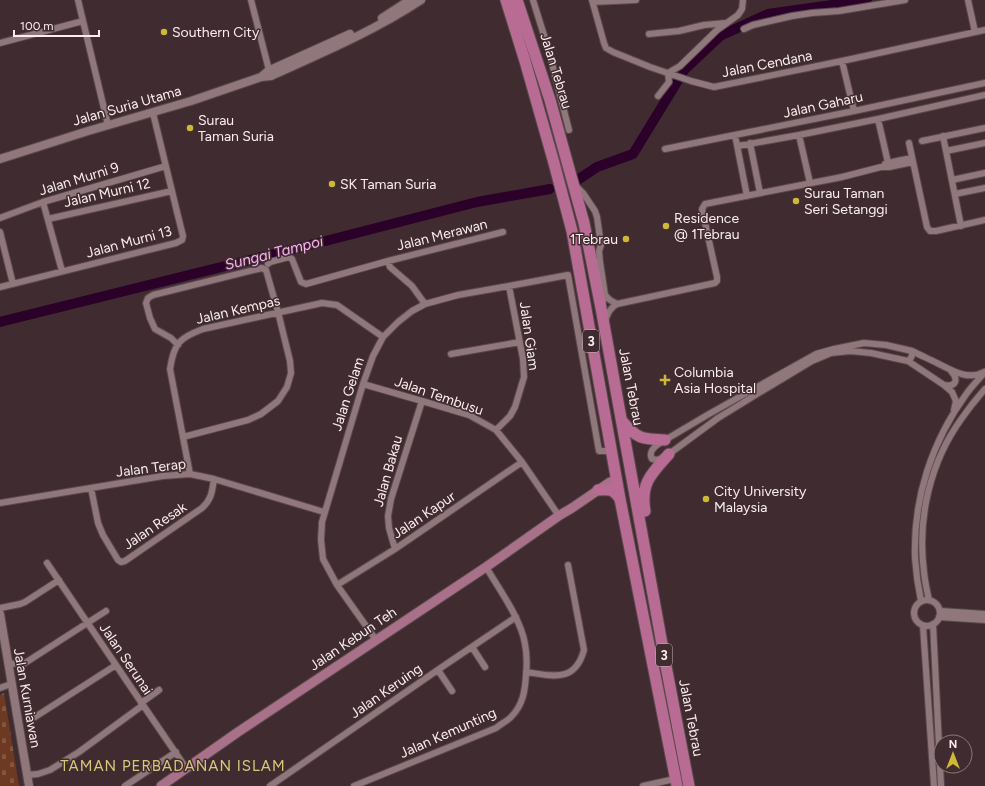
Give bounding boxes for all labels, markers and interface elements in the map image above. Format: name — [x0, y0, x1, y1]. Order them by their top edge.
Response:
scale bar — [14, 12, 99, 38]
text: 100 m — [20, 19, 54, 33]
place label: Southern City — [172, 24, 260, 41]
marker: Southern City — [159, 27, 169, 37]
street label: Jalan Tebrau — [536, 31, 576, 111]
street label: Jalan Cendana — [720, 47, 814, 81]
street label: Jalan Suria Utama — [71, 82, 183, 130]
street label: Jalan Gaharu — [782, 88, 864, 122]
place label: Surau Taman Suria — [198, 112, 274, 145]
marker: Surau Taman Suria — [185, 123, 195, 133]
street label: Jalan Murni 9 — [37, 159, 121, 199]
street label: Jalan Murni 12 — [62, 175, 152, 211]
place label: SK Taman Suria — [340, 176, 436, 193]
marker: SK Taman Suria — [327, 179, 337, 189]
place label: Surau Taman Seri Setanggi — [804, 185, 888, 218]
marker: Surau Taman Seri Setanggi — [791, 196, 801, 206]
place label: Residence @ 1Tebrau — [674, 210, 739, 243]
street label: Jalan Merawan — [395, 215, 489, 254]
marker: Residence @ 1Tebrau — [661, 221, 671, 231]
street label: Jalan Murni 13 — [84, 222, 174, 262]
place label: 1Tebrau — [570, 231, 618, 248]
water label: Sungai Tampoi — [223, 232, 326, 274]
marker: 1Tebrau — [621, 234, 631, 244]
street label: Jalan Kempas — [194, 292, 282, 328]
street label: Jalan Giam — [516, 301, 542, 371]
road number: 3 — [583, 330, 599, 352]
street label: Jalan Tebrau — [615, 347, 647, 427]
street label: Jalan Gelam — [328, 355, 368, 433]
place label: Columbia Asia Hospital — [674, 364, 756, 397]
street label: Jalan Tembusu — [392, 373, 486, 419]
marker: Columbia Asia Hospital — [659, 374, 671, 386]
street label: Jalan Bakau — [370, 434, 406, 508]
street label: Jalan Terap — [115, 455, 187, 481]
place label: City University Malaysia — [714, 483, 807, 516]
street label: Jalan Kapur — [389, 488, 459, 542]
marker: City University Malaysia — [701, 494, 711, 504]
street label: Jalan Resak — [120, 499, 190, 553]
street label: Jalan Kebun Teh — [306, 603, 400, 674]
street label: Jalan Serunai — [96, 620, 156, 698]
road number: 3 — [656, 644, 672, 666]
street label: Jalan Kurniawan — [10, 647, 44, 749]
street label: Jalan Keruing — [347, 660, 425, 722]
street label: Jalan Tebrau — [675, 678, 707, 758]
street label: Jalan Kemunting — [397, 704, 499, 762]
north arrow — [933, 734, 973, 774]
text: N — [949, 738, 957, 751]
district label: TAMAN PERBADANAN ISLAM — [60, 757, 286, 775]

